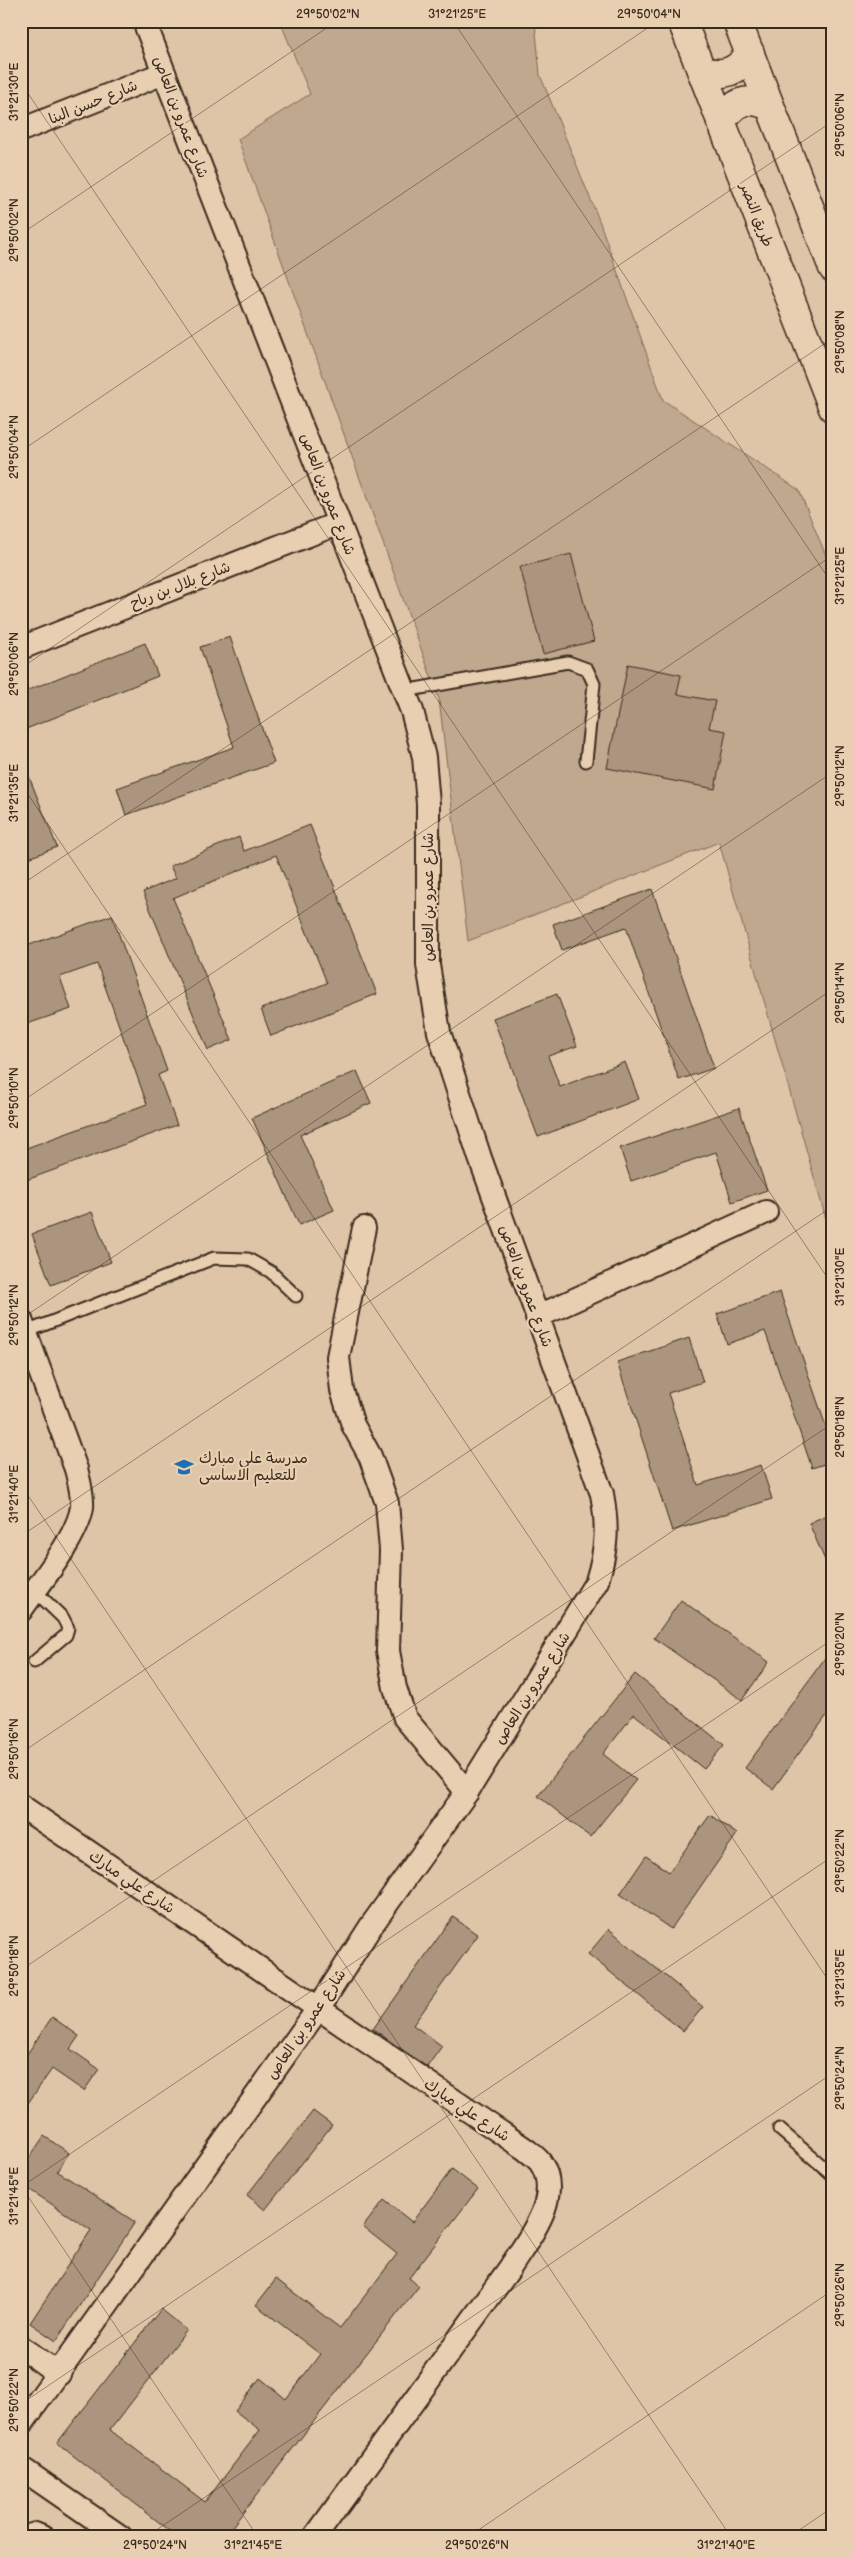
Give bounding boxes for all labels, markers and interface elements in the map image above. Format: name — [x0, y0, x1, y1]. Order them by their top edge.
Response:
text: 29°50'02"N — [296, 7, 360, 22]
text: 31°21'25"E — [428, 7, 486, 22]
text: 29°50'04"N — [617, 7, 681, 22]
street label: شارع عمرو بن العاص — [149, 54, 213, 181]
text: 31°21'30"E — [7, 63, 22, 121]
street label: شارع حسن البنا — [46, 76, 140, 129]
text: 29°50'06"N — [833, 93, 848, 157]
street label: طريق النصر — [735, 179, 777, 250]
text: 29°50'02"N — [7, 198, 22, 262]
text: 29°50'08"N — [833, 310, 848, 374]
text: 29°50'04"N — [7, 415, 22, 479]
street label: شارع عمرو بن العاص — [296, 431, 360, 558]
text: 31°21'25"E — [833, 547, 848, 605]
street label: شارع بلال بن رباح — [127, 558, 233, 613]
text: 29°50'06"N — [7, 632, 22, 696]
text: 29°50'12"N — [833, 745, 848, 807]
text: 31°21'35"E — [7, 764, 22, 822]
street label: شارع عمرو بن العاص — [419, 833, 438, 961]
text: 29°50'14"N — [833, 962, 848, 1024]
text: 29°50'10"N — [7, 1067, 22, 1129]
street label: شارع عمرو بن العاص — [495, 1222, 557, 1350]
text: 31°21'30"E — [833, 1248, 848, 1306]
text: 29°50'12"N — [7, 1284, 22, 1346]
text: 29°50'18"N — [833, 1396, 848, 1458]
place label: مدرسة على مبارك للتعليم الاساسى — [199, 1449, 308, 1487]
school or university icon: مدرسة على مبارك للتعليم الاساسى — [173, 1456, 195, 1478]
text: 31°21'40"E — [7, 1465, 22, 1523]
text: 29°50'20"N — [833, 1612, 848, 1676]
street label: شارع عمرو بن العاص — [490, 1629, 575, 1748]
text: 29°50'16"N — [7, 1718, 22, 1780]
text: 29°50'22"N — [833, 1829, 848, 1893]
street label: شارع علي مبارك — [83, 1847, 178, 1921]
text: 29°50'18"N — [7, 1935, 22, 1997]
text: 31°21'35"E — [833, 1949, 848, 2007]
street label: شارع عمرو بن العاص — [262, 1966, 350, 2083]
text: 29°50'24"N — [833, 2046, 848, 2110]
street label: شارع علي مبارك — [418, 2075, 513, 2149]
text: 31°21'45"E — [7, 2167, 22, 2225]
text: 29°50'26"N — [833, 2263, 848, 2327]
text: 29°50'22"N — [7, 2368, 22, 2432]
text: 29°50'24"N — [123, 2538, 187, 2553]
text: 31°21'45"E — [224, 2538, 282, 2553]
text: 29°50'26"N — [445, 2538, 509, 2553]
text: 31°21'40"E — [697, 2538, 755, 2553]

